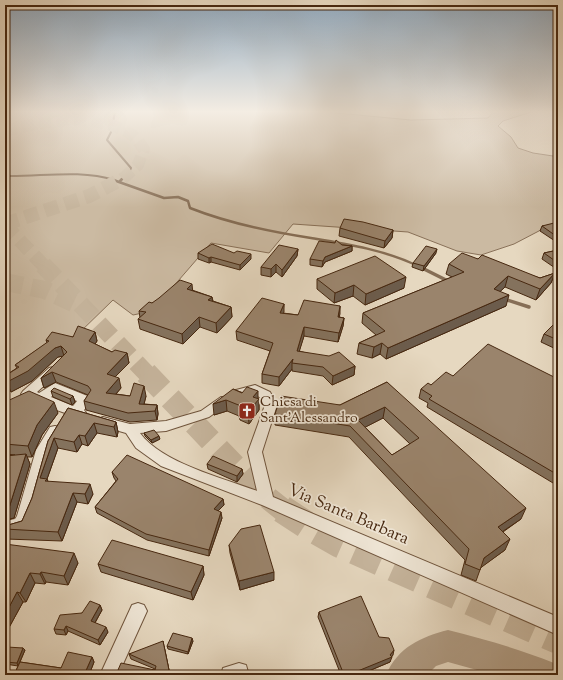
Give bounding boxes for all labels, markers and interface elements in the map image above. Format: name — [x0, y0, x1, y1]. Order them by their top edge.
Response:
place label: Chiesa di Sant'Alessandro — [260, 393, 358, 429]
church icon: Chiesa di Sant'Alessandro — [237, 401, 257, 421]
street label: Via Santa Barbara — [284, 479, 413, 551]

